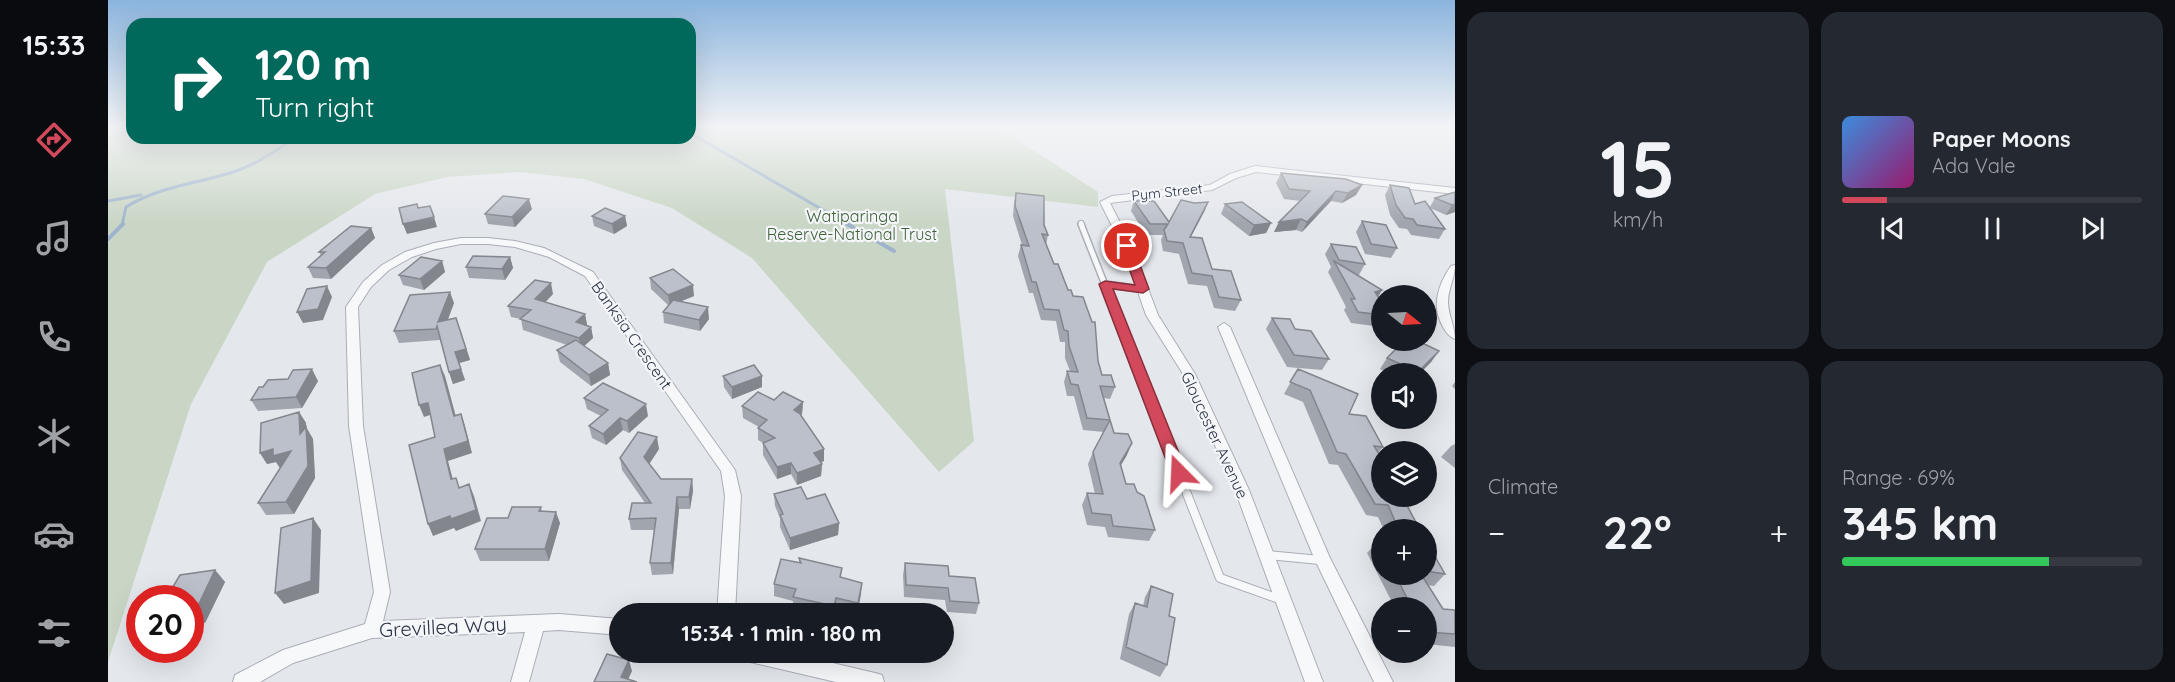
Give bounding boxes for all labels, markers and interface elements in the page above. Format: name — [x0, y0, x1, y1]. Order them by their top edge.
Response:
text: 15:33 — [23, 28, 85, 62]
text: 120 m — [255, 38, 372, 91]
icon: right — [156, 42, 234, 120]
text: Turn right — [255, 90, 374, 124]
icon: directions — [33, 119, 75, 161]
text: 15 — [1600, 119, 1676, 217]
text: Paper Moons — [1932, 125, 2071, 153]
text: Ada Vale — [1932, 153, 2016, 178]
street label: Pym Street — [1131, 179, 1204, 205]
park label: Watiparinga Reserve-National Trust — [767, 206, 937, 244]
text: km/h — [1613, 207, 1663, 232]
icon: previous — [1876, 212, 1909, 245]
icon: pause — [1976, 212, 2009, 245]
icon: next — [2076, 212, 2109, 245]
icon: music — [33, 217, 75, 259]
pin — [1101, 220, 1152, 271]
icon: arrive — [1110, 229, 1143, 262]
street label: Banksia Crescent — [587, 277, 677, 393]
north arrow — [1371, 285, 1437, 351]
map controls — [1371, 285, 1437, 663]
icon: phone — [33, 316, 75, 358]
button: sound — [1371, 363, 1437, 429]
street label: Gloucester Avenue — [1177, 368, 1253, 502]
icon: climate — [33, 415, 75, 457]
position arrow — [1147, 441, 1211, 505]
button: layers — [1371, 441, 1437, 507]
text: Range · 69% — [1842, 465, 1955, 490]
text: Climate — [1488, 474, 1558, 499]
text: 345 km — [1842, 495, 1998, 551]
text: 22° — [1603, 504, 1672, 560]
text: − — [1488, 512, 1505, 553]
text: + — [1769, 512, 1788, 553]
icon: car — [33, 513, 75, 555]
button: + — [1371, 519, 1437, 585]
speed limit sign: 20 — [126, 585, 204, 663]
button: − — [1371, 597, 1437, 663]
street label: Grevillea Way — [379, 611, 507, 642]
icon: filters — [33, 612, 75, 654]
text: 15:34 · 1 min · 180 m — [681, 619, 882, 647]

